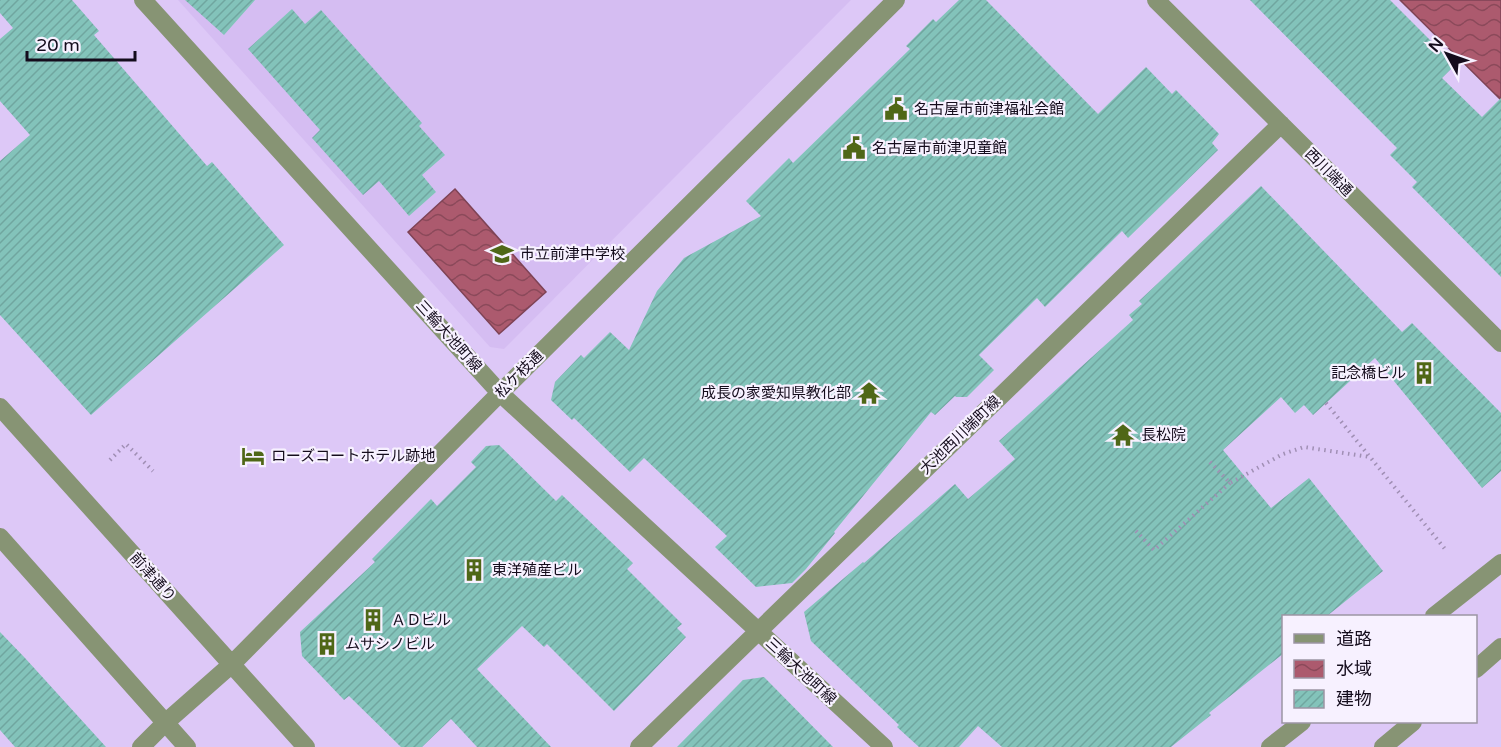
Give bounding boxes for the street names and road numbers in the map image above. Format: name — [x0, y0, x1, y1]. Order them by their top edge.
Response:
street label: 西川端通 — [1301, 144, 1357, 200]
street label: 三輪大池町線 — [412, 297, 486, 375]
street label: 松ケ枝通 — [491, 346, 547, 402]
street label: 大池西川端町線 — [916, 392, 1004, 478]
street label: 前津通り — [126, 549, 180, 605]
street label: 三輪大池町線 — [762, 634, 840, 708]

